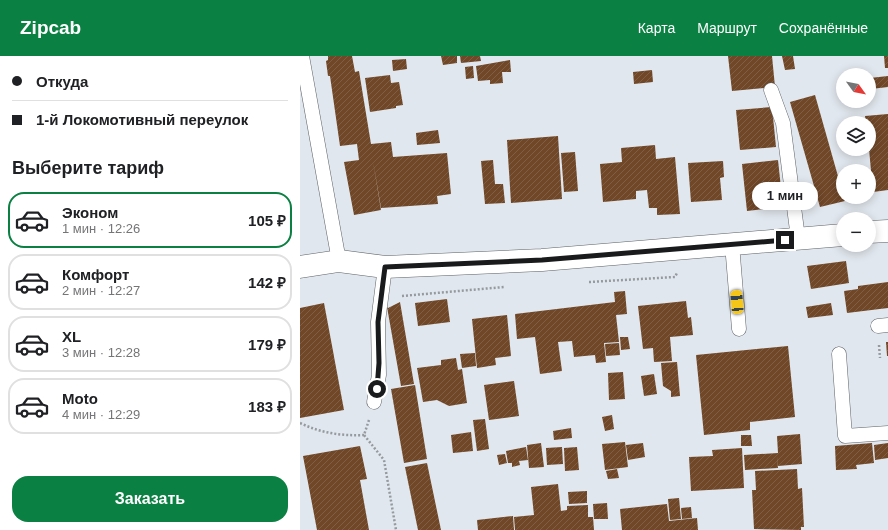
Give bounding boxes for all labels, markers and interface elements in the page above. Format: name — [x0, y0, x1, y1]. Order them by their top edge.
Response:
text: Zipcab — [20, 17, 81, 38]
text: Карта — [638, 20, 675, 36]
text: Маршрут — [697, 20, 757, 36]
text: Сохранённые — [779, 20, 868, 36]
north arrow — [836, 68, 876, 108]
map controls — [836, 68, 876, 252]
text: Откуда — [36, 73, 88, 90]
text: 1-й Локомотивный переулок — [36, 111, 248, 128]
button: layers — [836, 116, 876, 156]
text: Выберите тариф — [12, 158, 164, 178]
button: + — [836, 164, 876, 204]
callout: 1 мин — [752, 182, 818, 210]
text: 1 мин — [767, 188, 803, 203]
icon: car — [14, 202, 50, 238]
text: Эконом — [62, 204, 118, 221]
text: 105 ₽ — [248, 212, 286, 229]
button: − — [836, 212, 876, 252]
text: 1 мин · 12:26 — [62, 221, 140, 236]
route end — [776, 231, 794, 249]
icon: car — [14, 264, 50, 300]
text: Комфорт — [62, 266, 129, 283]
text: 142 ₽ — [248, 274, 286, 291]
text: 2 мин · 12:27 — [62, 283, 140, 298]
car — [730, 290, 744, 314]
icon: car — [14, 326, 50, 362]
text: XL — [62, 328, 81, 345]
text: 179 ₽ — [248, 336, 286, 353]
text: 3 мин · 12:28 — [62, 345, 140, 360]
route start — [368, 380, 386, 398]
icon: car — [14, 388, 50, 424]
text: Moto — [62, 390, 98, 407]
text: 183 ₽ — [248, 398, 286, 415]
text: 4 мин · 12:29 — [62, 407, 140, 422]
button: Заказать — [12, 476, 288, 522]

